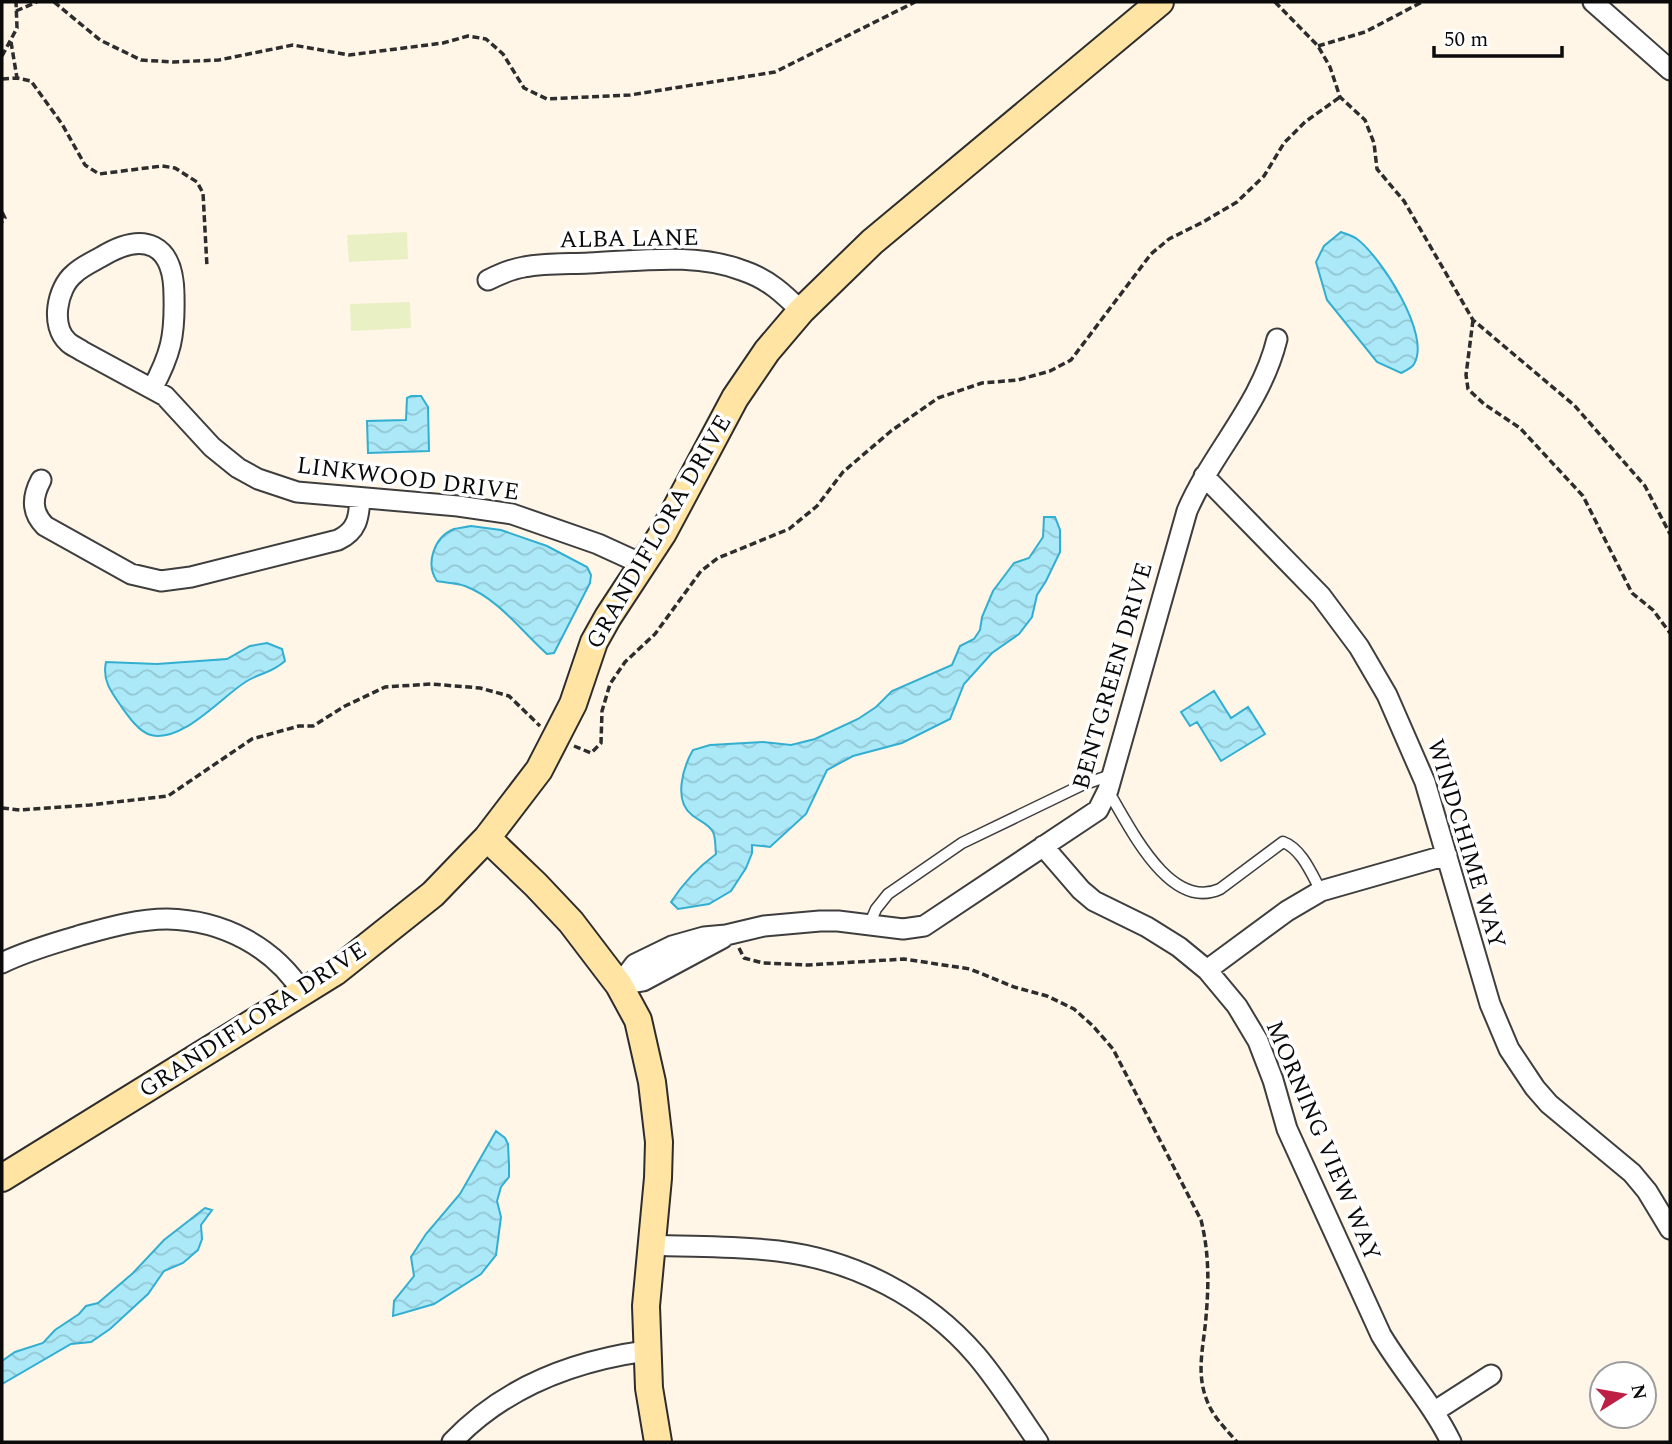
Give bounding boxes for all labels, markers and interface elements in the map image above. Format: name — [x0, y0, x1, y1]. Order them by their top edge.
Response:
scale bar — [1434, 14, 1562, 58]
text: 50 m — [1444, 24, 1488, 56]
street label: ALBA LANE — [559, 220, 699, 258]
street label: GRANDIFLORA DRIVE — [577, 408, 741, 656]
street label: LINKWOOD DRIVE — [295, 447, 521, 511]
street label: BENTGREEN DRIVE — [1063, 558, 1163, 794]
street label: WINDCHIME WAY — [1417, 735, 1515, 953]
street label: GRANDIFLORA DRIVE — [132, 933, 374, 1107]
street label: MORNING VIEW WAY — [1256, 1015, 1390, 1267]
north arrow — [1588, 1360, 1658, 1430]
text: N — [1623, 1382, 1654, 1402]

